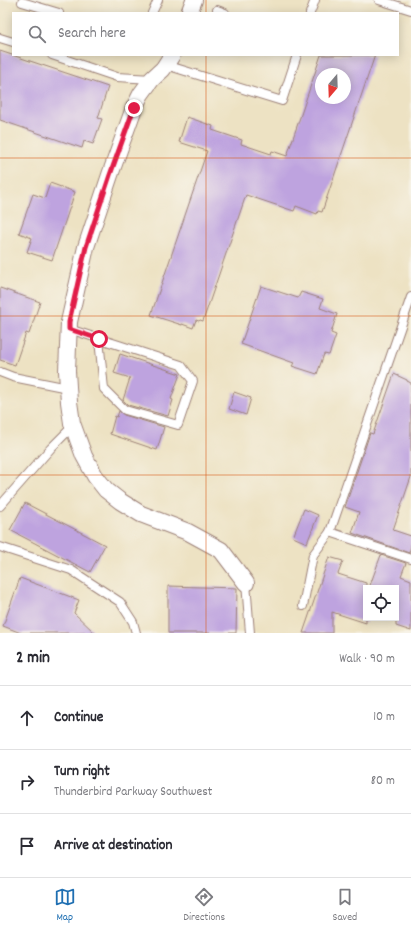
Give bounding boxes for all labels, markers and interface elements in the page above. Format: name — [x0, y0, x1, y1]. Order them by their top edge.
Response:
search box — [12, 12, 399, 56]
icon: search — [26, 23, 48, 45]
text: Search here — [58, 23, 126, 45]
north arrow — [315, 68, 351, 104]
route end — [125, 99, 143, 117]
route start — [90, 330, 108, 348]
map controls — [363, 585, 399, 621]
button: locate — [363, 585, 399, 621]
text: 2 min — [16, 647, 50, 671]
text: Walk · 90 m — [339, 650, 395, 669]
icon: ahead — [16, 707, 38, 729]
text: Continue — [54, 707, 103, 729]
text: 10 m — [373, 708, 395, 727]
text: Turn right — [54, 761, 110, 783]
icon: right — [16, 771, 38, 793]
text: 80 m — [371, 772, 395, 791]
text: Thunderbird Parkway Southwest — [54, 783, 212, 802]
icon: arrive — [16, 835, 38, 857]
text: Arrive at destination — [54, 835, 172, 857]
tab: Map — [54, 886, 76, 926]
tab: Directions — [183, 886, 225, 926]
tab: Saved — [333, 886, 357, 926]

